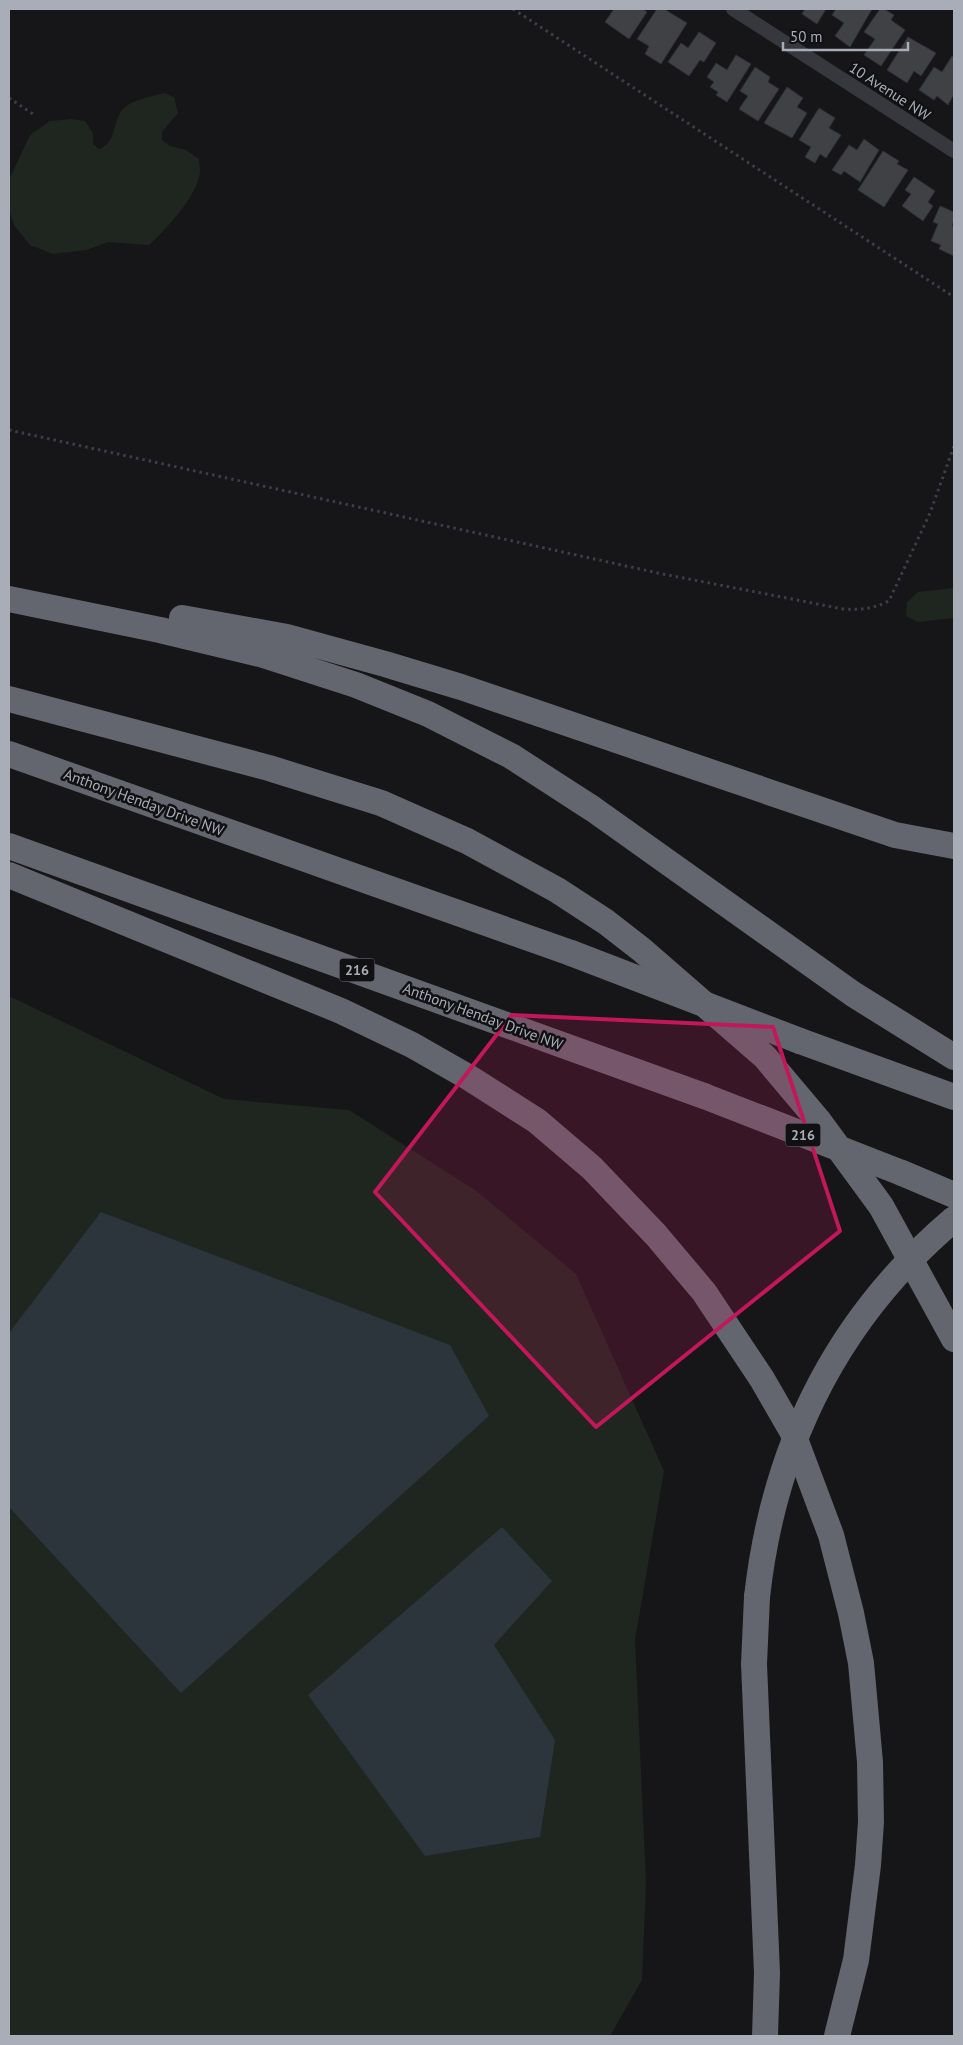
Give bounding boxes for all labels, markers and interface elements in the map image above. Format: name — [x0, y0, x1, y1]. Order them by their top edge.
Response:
scale bar — [783, 20, 908, 52]
text: 50 m — [790, 27, 823, 46]
street label: 10 Avenue NW — [846, 58, 935, 125]
street label: Anthony Henday Drive NW — [61, 764, 227, 840]
road number: 216 — [340, 958, 374, 982]
street label: Anthony Henday Drive NW — [400, 978, 566, 1054]
road number: 216 — [786, 1124, 820, 1146]

